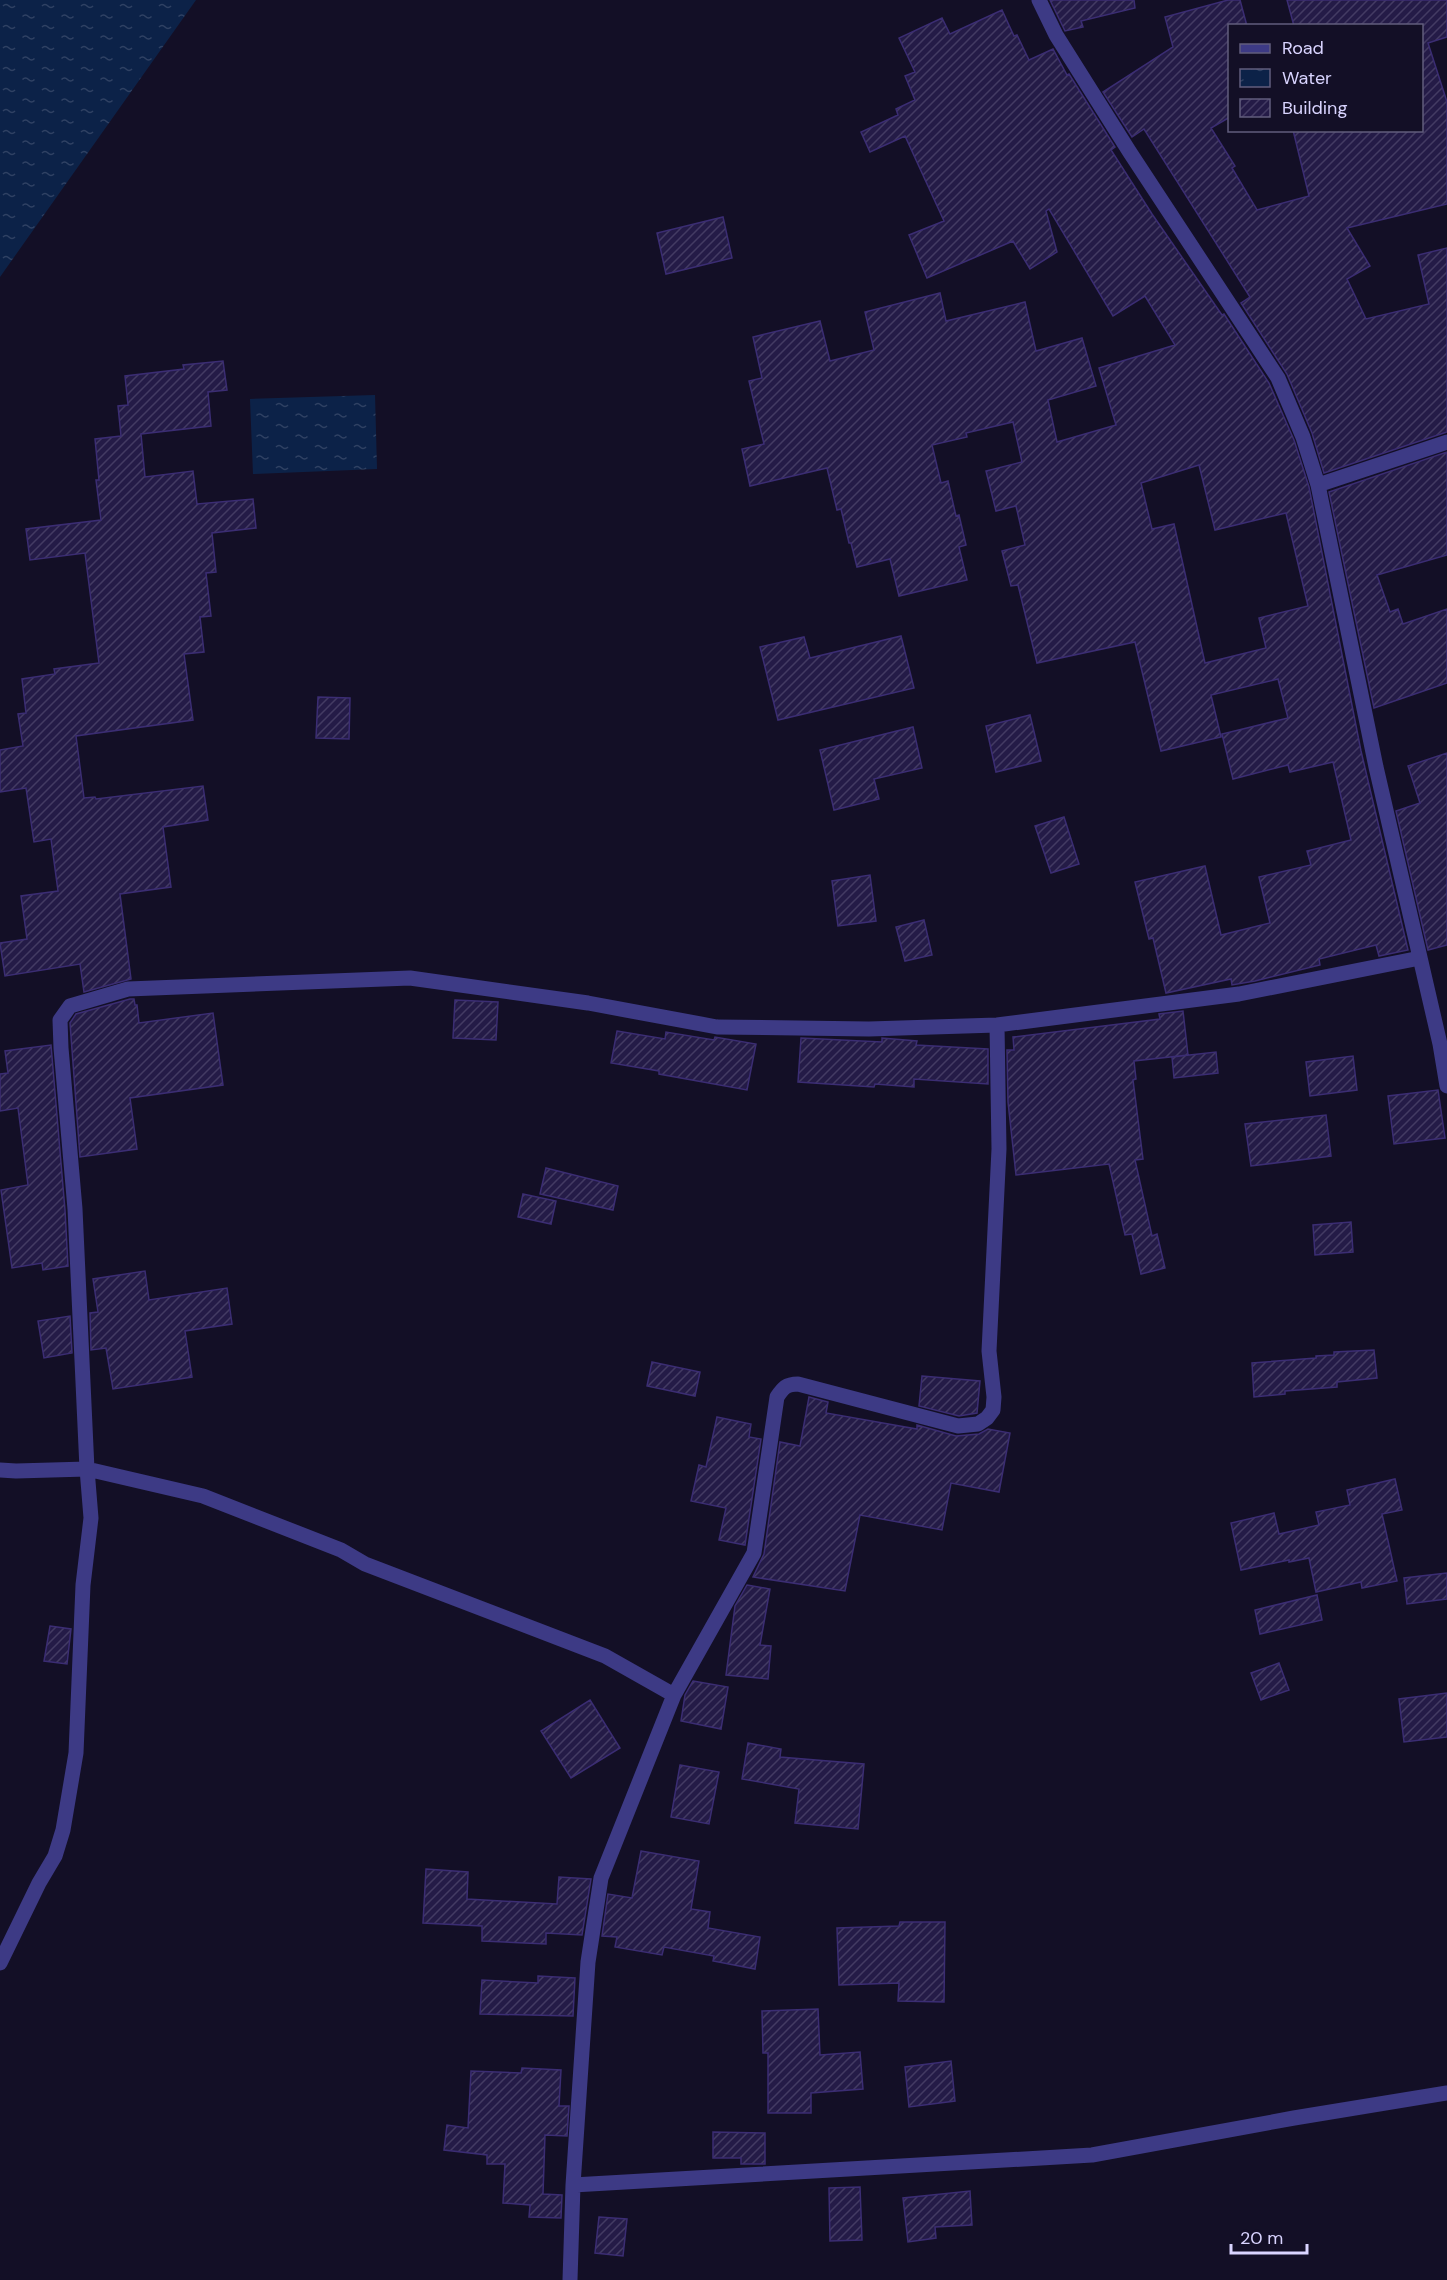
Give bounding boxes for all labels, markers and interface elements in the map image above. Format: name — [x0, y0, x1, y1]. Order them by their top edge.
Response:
legend — [1228, 24, 1423, 132]
text: Road — [1282, 36, 1324, 60]
text: Water — [1282, 66, 1332, 90]
text: Building — [1282, 96, 1347, 120]
scale bar — [1231, 2217, 1308, 2255]
text: 20 m — [1240, 2226, 1283, 2250]

